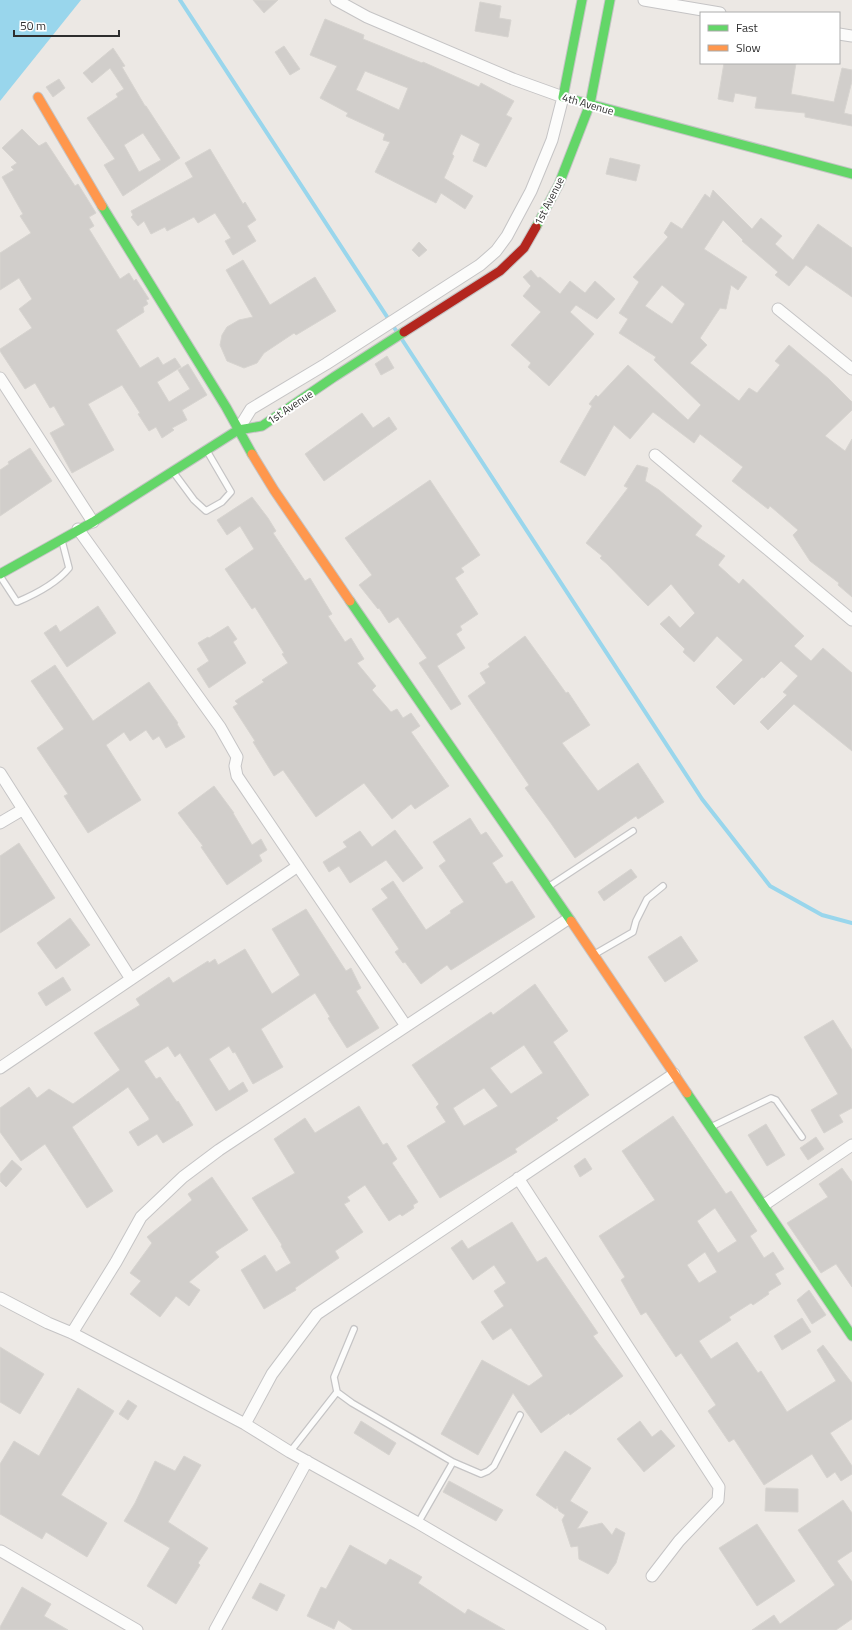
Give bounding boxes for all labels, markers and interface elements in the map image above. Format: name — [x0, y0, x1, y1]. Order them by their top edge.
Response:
scale bar — [14, 12, 119, 38]
legend — [700, 12, 840, 64]
text: 50 m — [20, 16, 46, 35]
text: Fast — [736, 18, 759, 37]
text: Slow — [736, 38, 761, 57]
street label: 4th Avenue — [560, 89, 616, 119]
street label: 1st Avenue — [530, 174, 568, 228]
street label: 1st Avenue — [264, 386, 316, 428]

